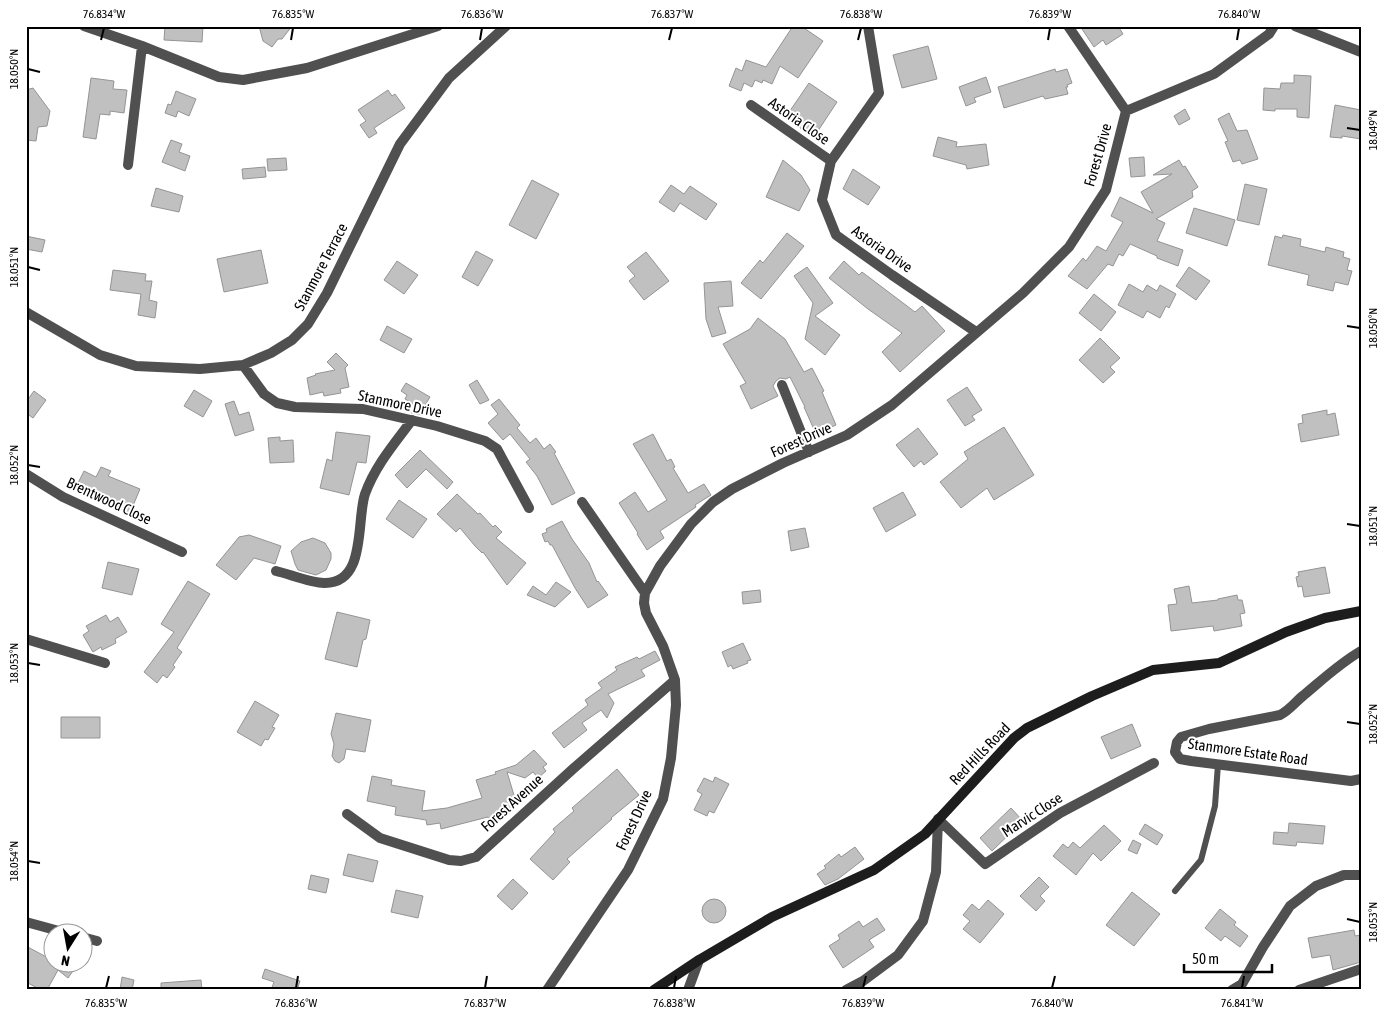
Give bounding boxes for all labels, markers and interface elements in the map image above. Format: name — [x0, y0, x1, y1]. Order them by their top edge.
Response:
text: 76.834°W — [83, 7, 125, 21]
text: 76.835°W — [272, 7, 314, 21]
text: 76.836°W — [461, 7, 503, 21]
text: 76.837°W — [651, 7, 693, 21]
text: 76.838°W — [840, 7, 882, 21]
text: 76.839°W — [1029, 7, 1071, 21]
text: 76.840°W — [1218, 7, 1260, 21]
text: 18.050°N — [7, 49, 21, 89]
street label: Astoria Close — [766, 93, 833, 148]
text: 18.049°N — [1366, 110, 1380, 150]
street label: Forest Drive — [1080, 121, 1115, 188]
street label: Stanmore Terrace — [290, 220, 351, 313]
street label: Astoria Drive — [849, 222, 916, 276]
text: 18.051°N — [7, 247, 21, 287]
text: 18.050°N — [1366, 308, 1380, 348]
street label: Stanmore Drive — [357, 386, 444, 421]
street label: Forest Drive — [768, 419, 834, 460]
text: 18.052°N — [7, 445, 21, 485]
street label: Brentwood Close — [64, 473, 155, 528]
text: 18.051°N — [1366, 506, 1380, 546]
text: 18.053°N — [7, 643, 21, 683]
text: 18.052°N — [1366, 704, 1380, 744]
street label: Red Hills Road — [946, 719, 1013, 788]
street label: Stanmore Estate Road — [1187, 735, 1309, 768]
street label: Forest Avenue — [477, 770, 546, 835]
street label: Forest Drive — [612, 787, 655, 853]
street label: Marvic Close — [998, 789, 1065, 840]
text: 18.054°N — [7, 841, 21, 881]
text: 18.053°N — [1366, 902, 1380, 942]
north arrow — [42, 924, 92, 974]
scale bar — [1184, 941, 1272, 973]
text: 50 m — [1192, 950, 1219, 967]
text: N — [60, 952, 71, 969]
text: 76.835°W — [85, 996, 127, 1010]
text: 76.836°W — [275, 996, 317, 1010]
text: 76.837°W — [464, 996, 506, 1010]
text: 76.838°W — [653, 996, 695, 1010]
text: 76.839°W — [842, 996, 884, 1010]
text: 76.840°W — [1031, 996, 1073, 1010]
text: 76.841°W — [1221, 996, 1263, 1010]

